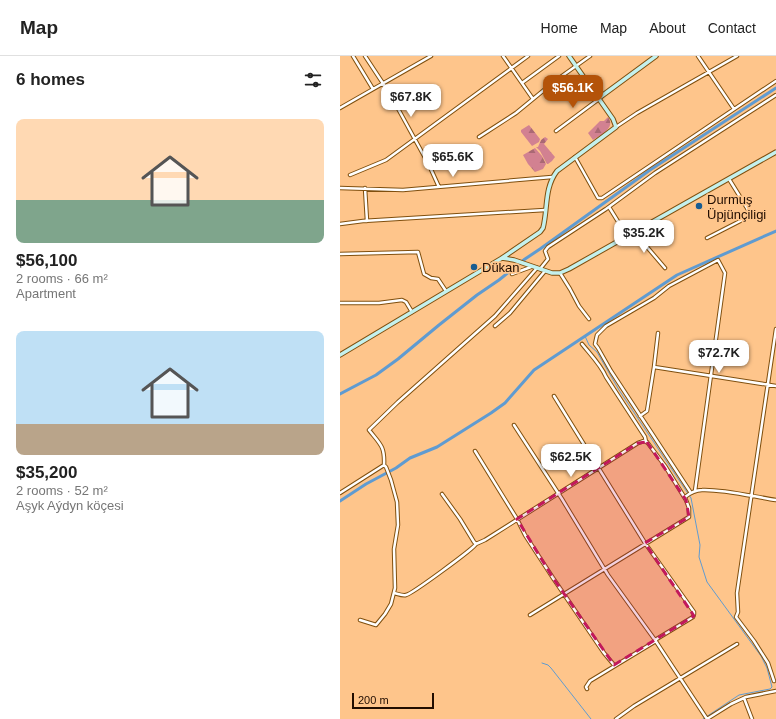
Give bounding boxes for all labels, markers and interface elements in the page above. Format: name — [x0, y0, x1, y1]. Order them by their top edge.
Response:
text: Map — [20, 17, 58, 38]
text: Home — [541, 20, 578, 36]
text: Map — [600, 20, 627, 36]
text: About — [649, 20, 686, 36]
text: Contact — [708, 20, 756, 36]
icon: filters — [302, 69, 324, 91]
text: 6 homes — [16, 70, 85, 89]
pin: $56.1K — [540, 75, 606, 109]
text: $56.1K — [552, 80, 594, 95]
pin: $67.8K — [378, 84, 444, 118]
text: $67.8K — [390, 89, 432, 104]
pin: $65.6K — [420, 144, 486, 178]
icon: home — [134, 145, 206, 217]
text: $65.6K — [432, 149, 474, 164]
place label: Durmuş Üpjünçiligi — [707, 192, 766, 222]
marker: Durmuş Üpjünçiligi — [694, 201, 704, 211]
pin: $35.2K — [611, 220, 677, 254]
text: $35.2K — [623, 225, 665, 240]
text: $56,100 — [16, 251, 77, 270]
place label: Dükan — [482, 260, 520, 275]
marker: Dükan — [469, 262, 479, 272]
text: 2 rooms · 66 m² — [16, 271, 108, 286]
text: Apartment — [16, 286, 76, 301]
pin: $72.7K — [686, 340, 752, 374]
text: $72.7K — [698, 345, 740, 360]
icon: home — [134, 357, 206, 429]
pin: $62.5K — [538, 444, 604, 478]
text: $62.5K — [550, 449, 592, 464]
text: $35,200 — [16, 463, 77, 482]
text: 2 rooms · 52 m² — [16, 483, 108, 498]
text: Aşyk Aýdyn köçesi — [16, 498, 124, 513]
scale bar — [352, 691, 434, 710]
text: 200 m — [358, 694, 389, 706]

